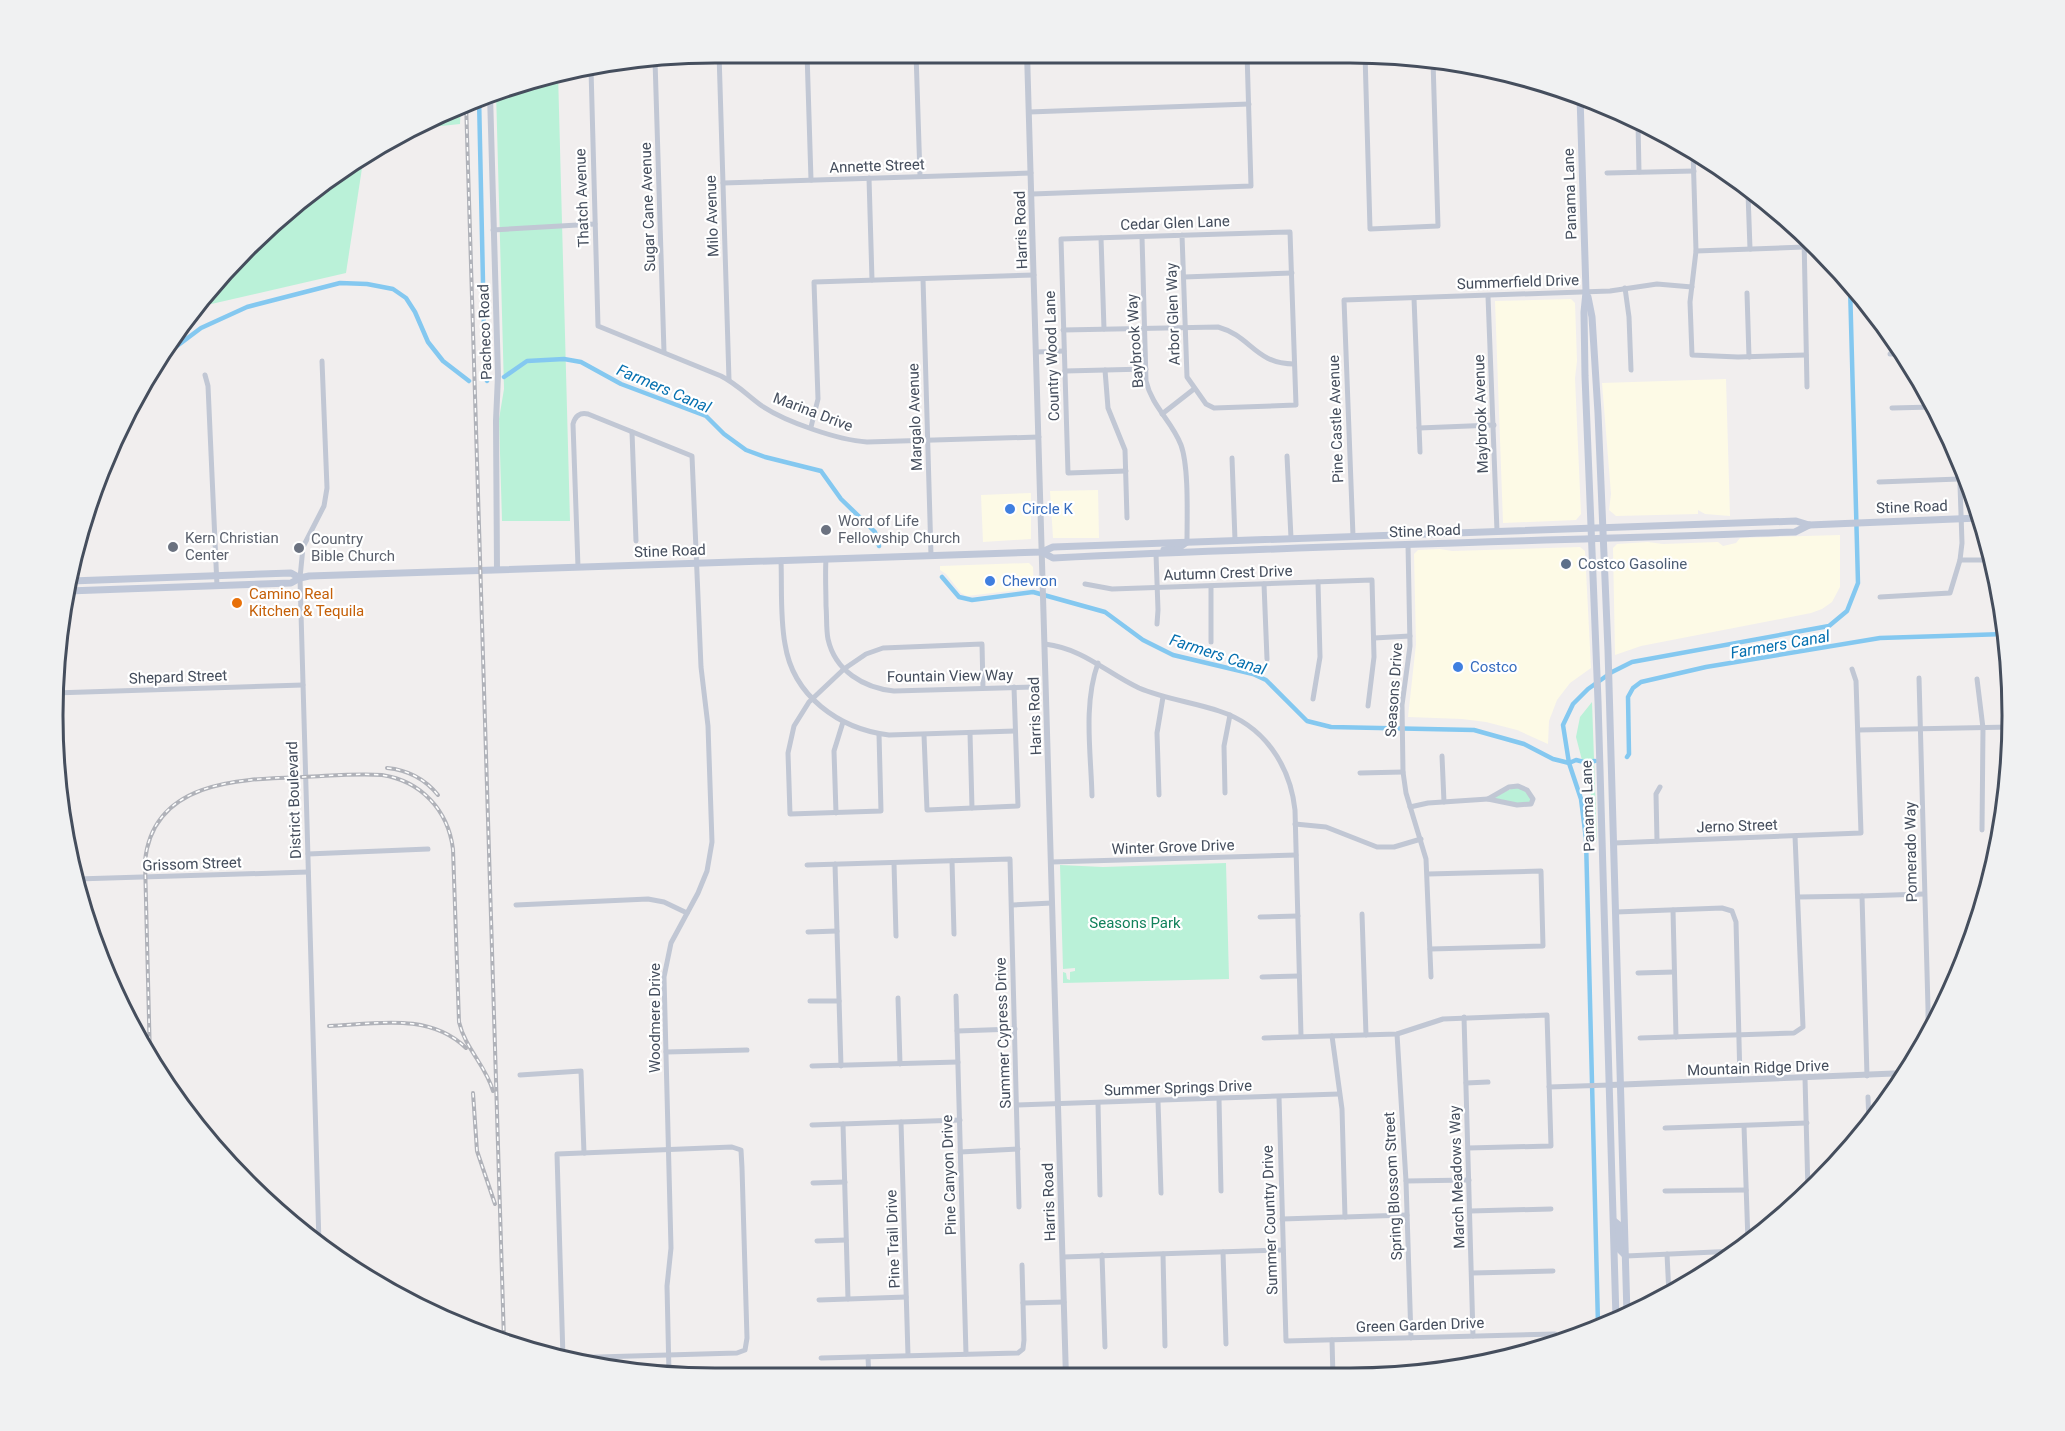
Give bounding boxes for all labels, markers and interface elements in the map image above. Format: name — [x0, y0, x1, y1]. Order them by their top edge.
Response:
street label: Sugar Cane Avenue — [637, 142, 659, 272]
street label: Thatch Avenue — [571, 148, 593, 248]
street label: Panama Lane — [1559, 148, 1581, 240]
street label: Annette Street — [829, 155, 925, 177]
street label: Milo Avenue — [702, 175, 722, 257]
street label: Harris Road — [1011, 190, 1031, 270]
street label: Cedar Glen Lane — [1120, 212, 1230, 234]
street label: Arbor Glen Way — [1162, 262, 1184, 366]
street label: Summerfield Drive — [1457, 271, 1579, 293]
street label: Pacheco Road — [474, 284, 496, 380]
street label: Country Wood Lane — [1041, 290, 1063, 422]
street label: Baybrook Way — [1123, 293, 1147, 389]
street label: Maybrook Avenue — [1470, 354, 1492, 474]
street label: Pine Castle Avenue — [1325, 355, 1347, 483]
water label: Farmers Canal — [614, 360, 714, 417]
street label: Margalo Avenue — [904, 363, 926, 471]
street label: Marina Drive — [771, 389, 855, 435]
street label: Stine Road — [1876, 497, 1948, 517]
place label: Circle K — [1022, 500, 1074, 518]
marker: Circle K — [1003, 502, 1017, 516]
place label: Word of Life Fellowship Church — [838, 512, 960, 547]
street label: Stine Road — [1389, 521, 1461, 541]
marker: Word of Life Fellowship Church — [819, 523, 833, 537]
place label: Kern Christian Center — [185, 529, 279, 564]
place label: Country Bible Church — [311, 530, 395, 565]
marker: Kern Christian Center — [166, 540, 180, 554]
marker: Country Bible Church — [292, 541, 306, 555]
street label: Stine Road — [634, 541, 706, 561]
place label: Costco Gasoline — [1578, 555, 1687, 573]
marker: Costco Gasoline — [1559, 557, 1573, 571]
street label: Autumn Crest Drive — [1163, 562, 1293, 584]
place label: Chevron — [1002, 572, 1057, 590]
marker: Chevron — [983, 574, 997, 588]
place label: Camino Real Kitchen & Tequila — [249, 585, 364, 620]
marker: Camino Real Kitchen & Tequila — [230, 596, 244, 610]
water label: Farmers Canal — [1729, 626, 1831, 663]
water label: Farmers Canal — [1167, 630, 1269, 679]
street label: Seasons Drive — [1382, 642, 1406, 738]
place label: Costco — [1470, 658, 1517, 676]
marker: Costco — [1451, 660, 1465, 674]
street label: Shepard Street — [129, 666, 228, 688]
street label: Fountain View Way — [887, 666, 1013, 686]
street label: Harris Road — [1025, 676, 1045, 756]
street label: District Boulevard — [283, 741, 305, 859]
street label: Panama Lane — [1577, 760, 1599, 852]
street label: Pomerado Way — [1901, 801, 1921, 903]
street label: Jerno Street — [1696, 816, 1778, 836]
street label: Winter Grove Drive — [1111, 836, 1235, 858]
street label: Grissom Street — [142, 853, 242, 875]
park label: Seasons Park — [1089, 914, 1181, 932]
street label: Summer Cypress Drive — [991, 957, 1015, 1109]
street label: Woodmere Drive — [646, 963, 664, 1073]
street label: Mountain Ridge Drive — [1687, 1057, 1829, 1079]
street label: Summer Springs Drive — [1104, 1076, 1252, 1100]
street label: March Meadows Way — [1446, 1105, 1468, 1249]
street label: Spring Blossom Street — [1380, 1111, 1406, 1261]
street label: Pine Canyon Drive — [938, 1114, 960, 1236]
street label: Summer Country Drive — [1258, 1145, 1282, 1295]
street label: Harris Road — [1039, 1162, 1059, 1242]
street label: Pine Trail Drive — [882, 1189, 904, 1289]
street label: Green Garden Drive — [1355, 1314, 1485, 1336]

